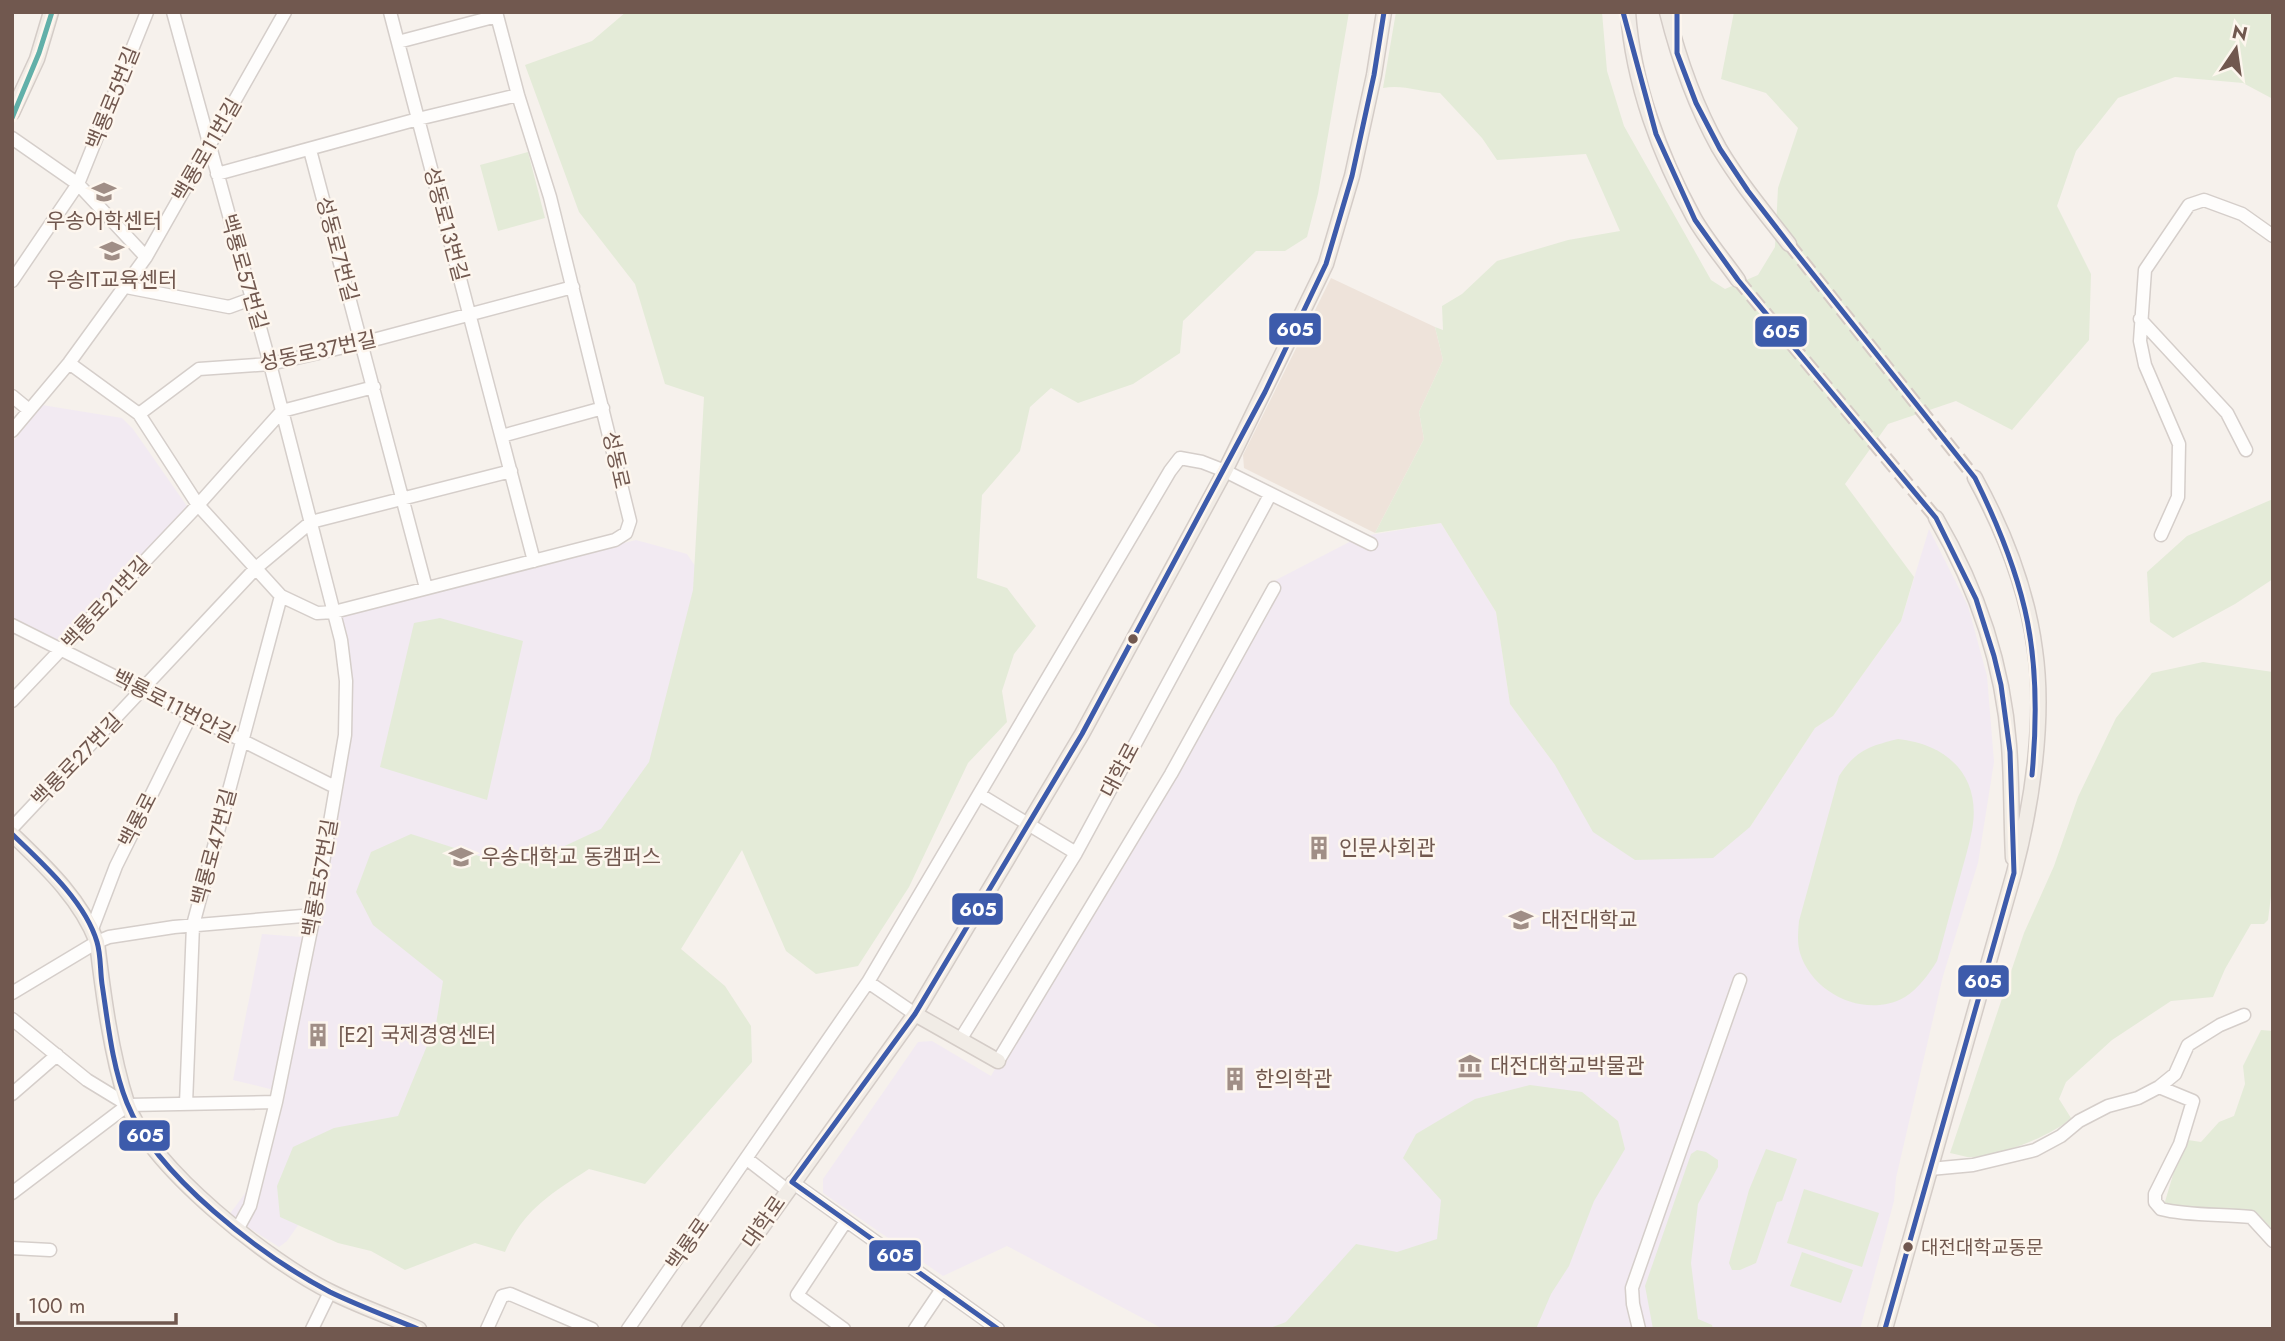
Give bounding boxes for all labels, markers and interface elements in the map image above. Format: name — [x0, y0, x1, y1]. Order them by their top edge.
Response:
north arrow — [2201, 14, 2271, 84]
text: N — [2229, 18, 2250, 48]
street label: 백룡로5번길 — [79, 42, 147, 154]
street label: 백룡로11번길 — [165, 92, 249, 208]
street label: 성동로13번길 — [416, 163, 476, 285]
school or university icon: 우송어학센터 — [90, 178, 118, 206]
street label: 성동로7번길 — [309, 193, 365, 305]
place label: 우송어학센터 — [46, 206, 162, 236]
street label: 백룡로57번길 — [213, 210, 275, 334]
school or university icon: 우송IT교육센터 — [98, 237, 126, 265]
place label: 우송IT교육센터 — [47, 265, 177, 295]
line badge: 605 — [1268, 312, 1322, 346]
line badge: 605 — [1754, 315, 1808, 348]
text: 605 — [1276, 316, 1314, 343]
text: 605 — [1762, 318, 1800, 345]
street label: 성동로37번길 — [257, 324, 379, 378]
street label: 성동로 — [595, 428, 637, 492]
street label: 백룡로21번길 — [55, 550, 157, 656]
unlabelled marker — [1126, 632, 1140, 646]
street label: 백룡로11번안길 — [107, 662, 241, 750]
street label: 백룡로27번길 — [25, 707, 129, 813]
street label: 대학로 — [1093, 737, 1147, 803]
street label: 백룡로47번길 — [184, 785, 244, 909]
street label: 백룡로 — [111, 787, 165, 853]
street label: 백룡로57번길 — [295, 817, 345, 939]
place label: 인문사회관 — [1339, 833, 1436, 863]
building icon: 인문사회관 — [1305, 834, 1333, 862]
place label: 우송대학교 동캠퍼스 — [481, 842, 661, 872]
school or university icon: 우송대학교 동캠퍼스 — [447, 843, 475, 871]
line badge: 605 — [951, 892, 1004, 926]
text: 605 — [959, 896, 997, 923]
place label: 대전대학교 — [1541, 905, 1638, 935]
school or university icon: 대전대학교 — [1507, 906, 1535, 934]
line badge: 605 — [1957, 964, 2010, 998]
text: 605 — [1964, 968, 2002, 995]
place label: [E2] 국제경영센터 — [338, 1020, 496, 1050]
building icon: [E2] 국제경영센터 — [304, 1021, 332, 1049]
place label: 대전대학교박물관 — [1490, 1051, 1645, 1081]
museum icon: 대전대학교박물관 — [1456, 1052, 1484, 1080]
place label: 한의학관 — [1255, 1064, 1332, 1094]
building icon: 한의학관 — [1221, 1065, 1249, 1093]
line badge: 605 — [118, 1119, 171, 1152]
text: 605 — [126, 1122, 164, 1149]
street label: 대학로 — [735, 1190, 793, 1254]
street label: 백룡로 — [659, 1212, 717, 1276]
place label: 대전대학교동문 — [1921, 1234, 2043, 1261]
line badge: 605 — [868, 1239, 922, 1272]
marker: 대전대학교동문 — [1901, 1240, 1915, 1254]
text: 605 — [876, 1242, 914, 1269]
scale bar — [18, 1282, 175, 1326]
text: 100 m — [28, 1291, 85, 1321]

